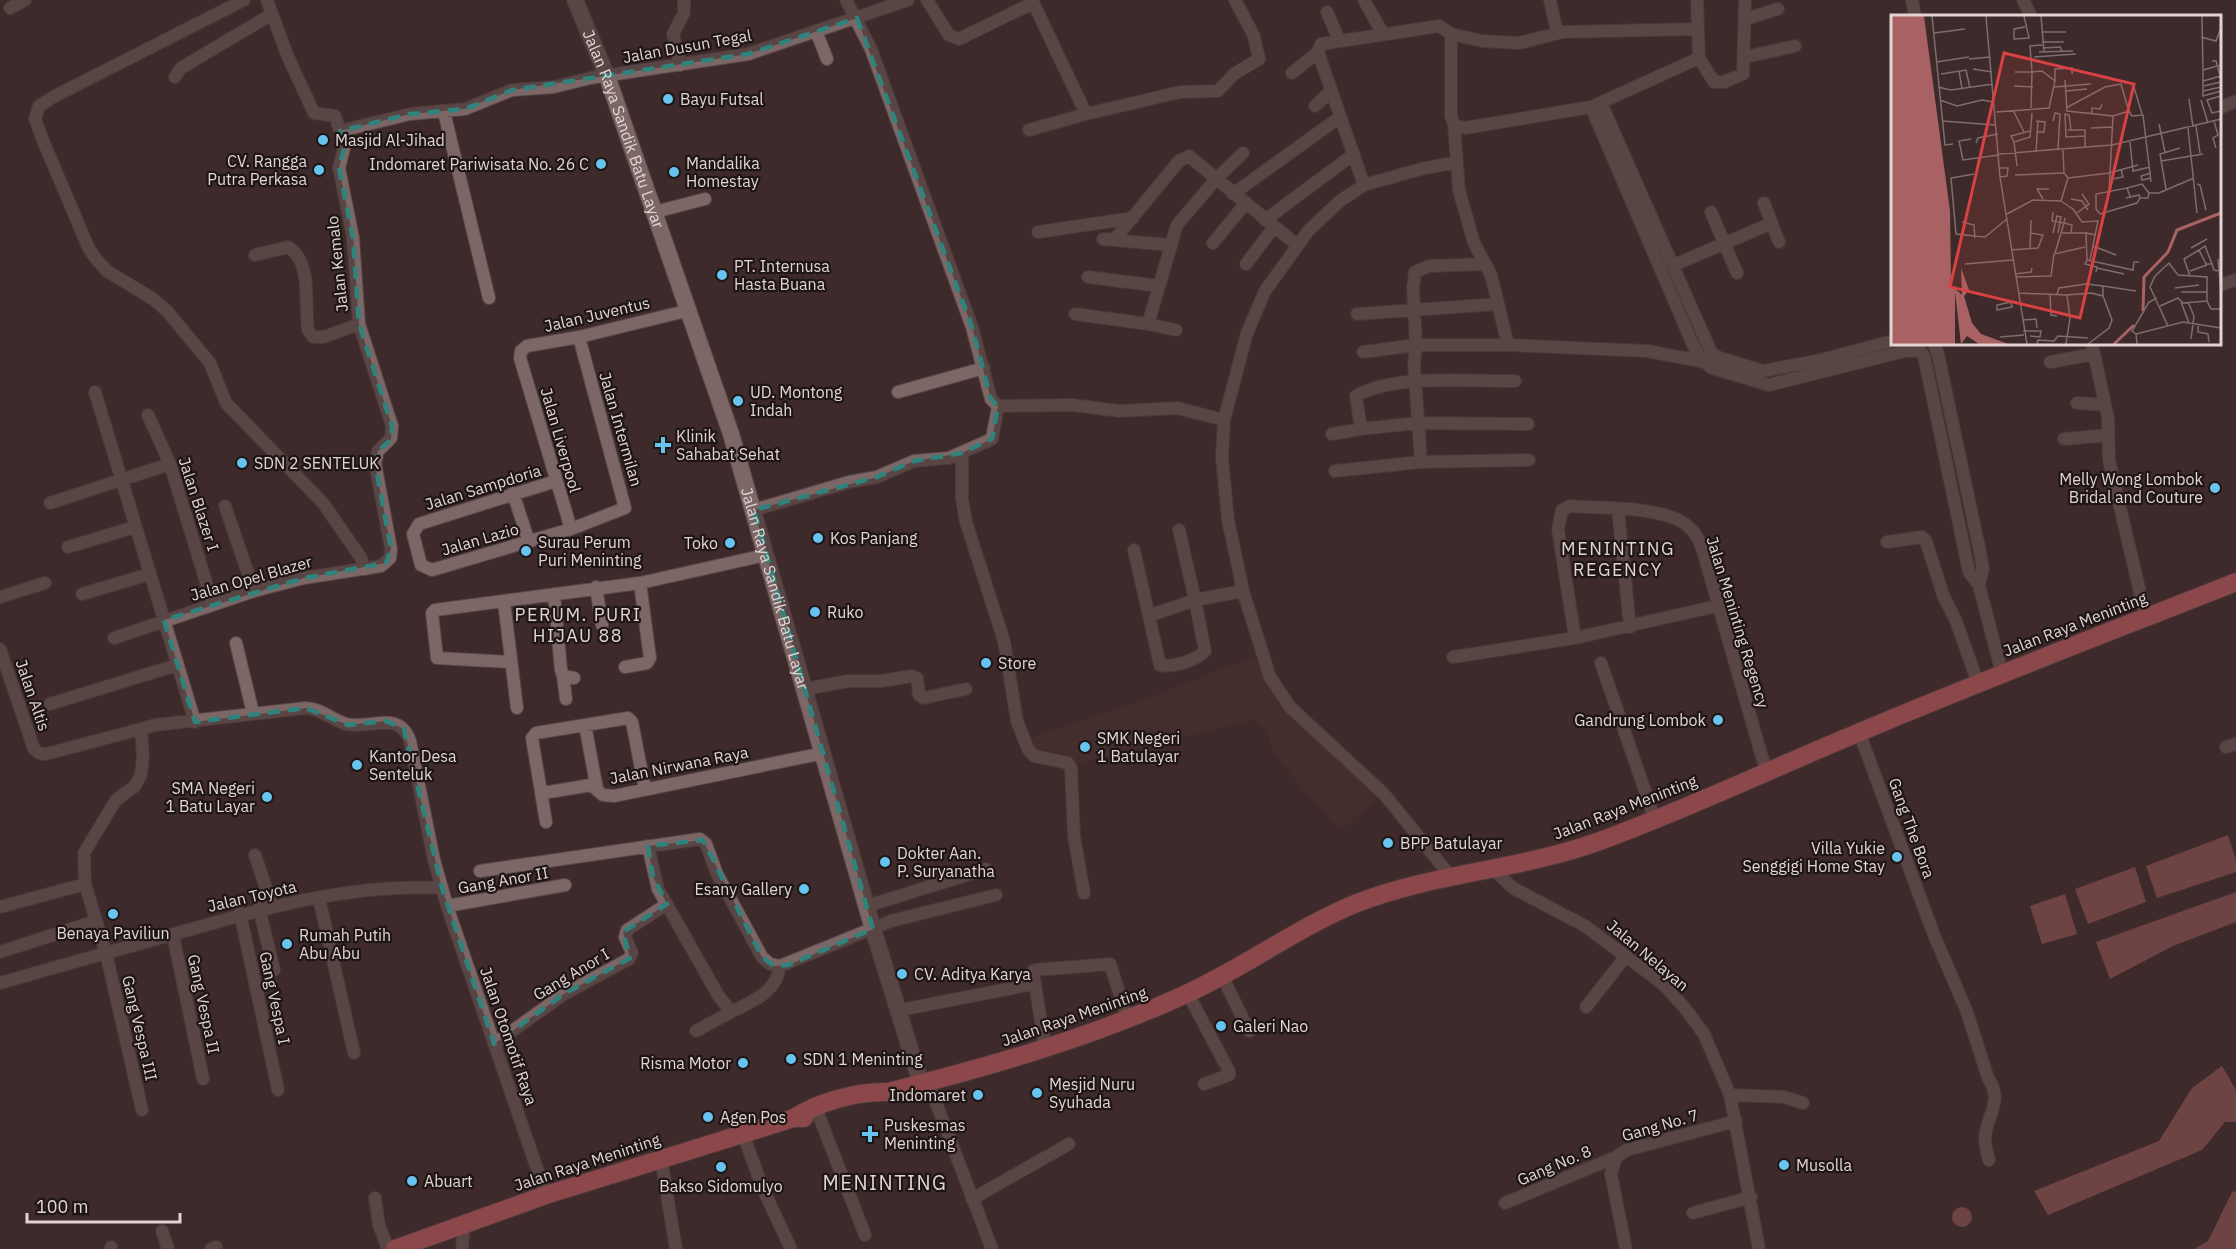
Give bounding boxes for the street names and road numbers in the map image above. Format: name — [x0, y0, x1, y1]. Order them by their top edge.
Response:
street label: Jalan Dusun Tegal — [621, 25, 753, 67]
street label: Jalan Raya Sandik Batu Layar — [579, 27, 669, 231]
street label: Jalan Kemalo — [322, 215, 352, 313]
street label: Jalan Juventus — [542, 292, 652, 336]
street label: Jalan Intermilan — [595, 369, 647, 489]
street label: Jalan Liverpool — [536, 385, 586, 495]
street label: Jalan Blazer I — [174, 454, 224, 554]
street label: Jalan Sampdoria — [423, 460, 544, 514]
street label: Jalan Raya Sandik Batu Layar — [737, 485, 814, 692]
street label: Jalan Lazio — [439, 518, 521, 560]
street label: Jalan Meninting Regency — [1702, 534, 1774, 710]
street label: Jalan Opel Blazer — [188, 551, 314, 605]
street label: Jalan Raya Meninting — [2000, 587, 2150, 661]
street label: Jalan Altis — [11, 657, 55, 733]
street label: Jalan Nirwana Raya — [608, 742, 750, 788]
street label: Jalan Raya Meninting — [1550, 770, 1700, 844]
street label: Gang The Bora — [1885, 775, 1940, 881]
street label: Gang Anor II — [456, 862, 550, 898]
street label: Jalan Toyota — [206, 876, 299, 916]
street label: Jalan Nelayan — [1603, 915, 1693, 995]
street label: Gang Anor I — [529, 943, 613, 1005]
street label: Gang Vespa I — [255, 950, 295, 1046]
street label: Gang Vespa II — [184, 952, 224, 1056]
street label: Jalan Otomotif Raya — [476, 964, 542, 1108]
street label: Gang Vespa III — [118, 973, 162, 1083]
street label: Jalan Raya Meninting — [999, 982, 1150, 1050]
street label: Gang No. 7 — [1619, 1105, 1701, 1145]
street label: Jalan Raya Meninting — [512, 1129, 663, 1195]
street label: Gang No. 8 — [1514, 1140, 1594, 1190]

